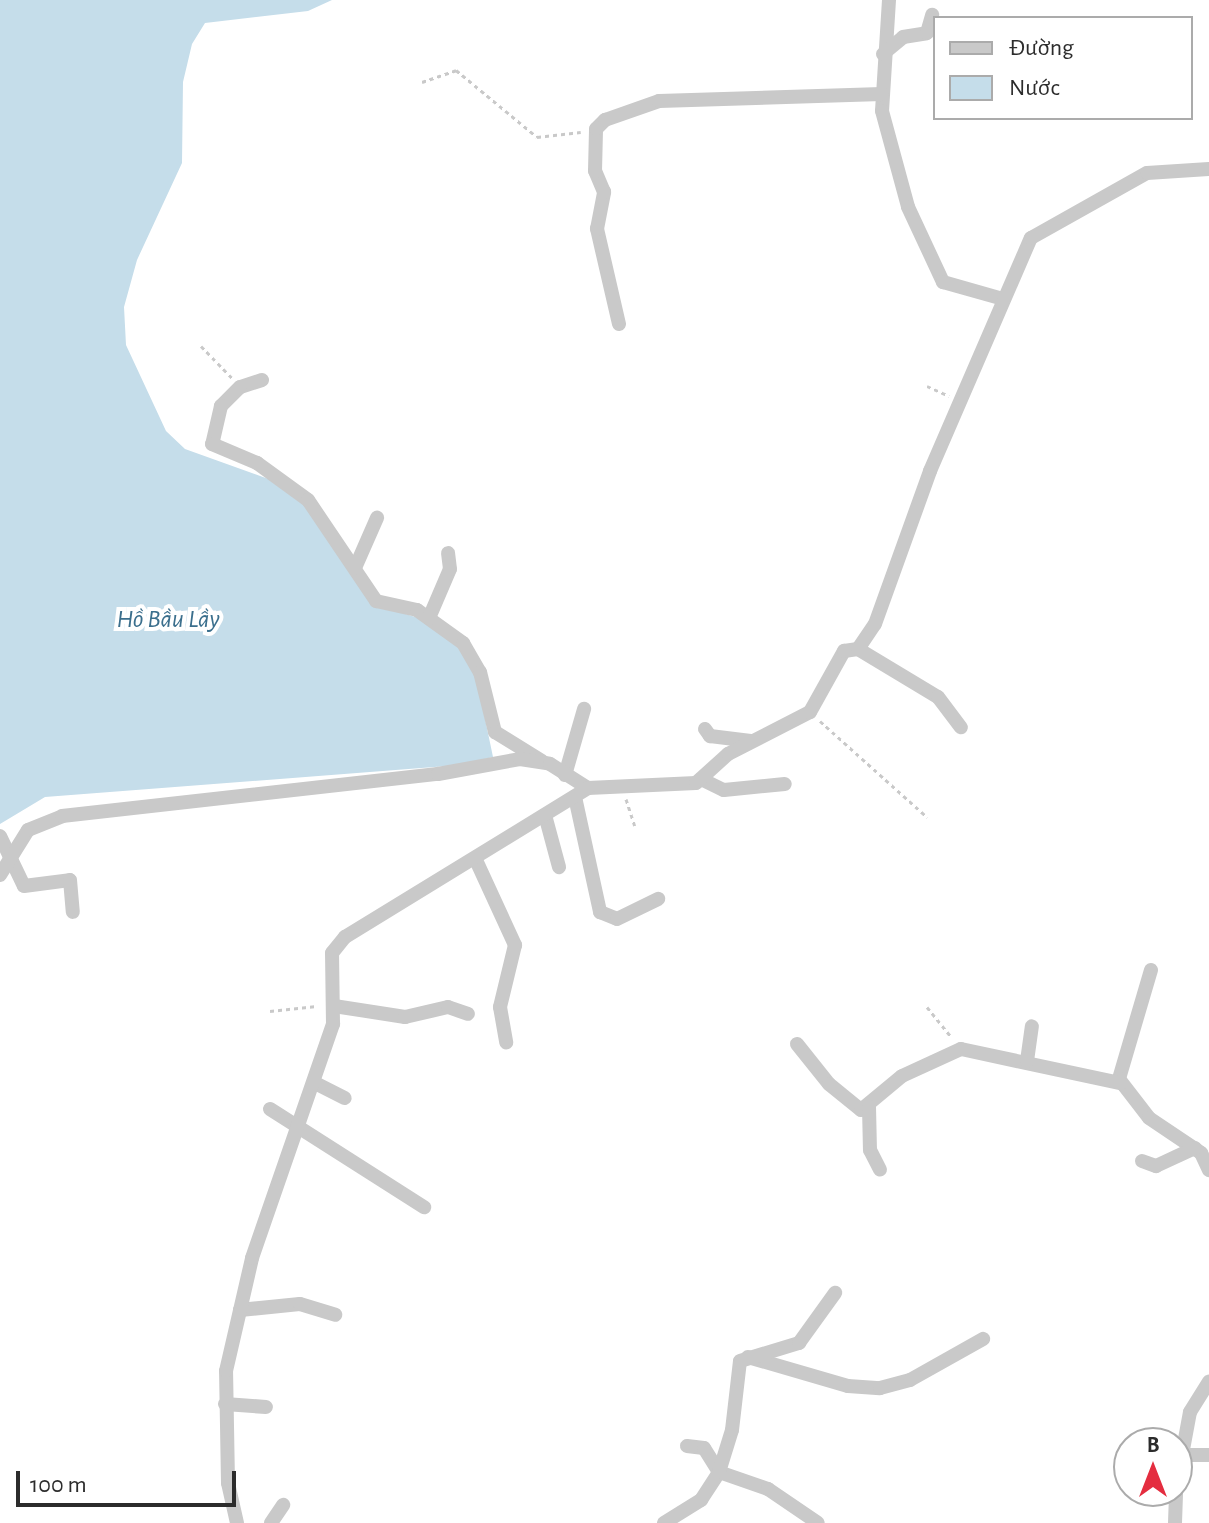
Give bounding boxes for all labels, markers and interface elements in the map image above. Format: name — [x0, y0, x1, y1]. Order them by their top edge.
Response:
legend — [933, 16, 1193, 120]
text: Đường — [1009, 36, 1074, 60]
text: Nước — [1009, 76, 1060, 100]
water label: Hồ Bầu Lầy — [116, 604, 220, 636]
north arrow — [1113, 1427, 1193, 1507]
text: B — [1147, 1434, 1159, 1456]
scale bar — [20, 1455, 240, 1505]
text: 100 m — [30, 1473, 87, 1497]

